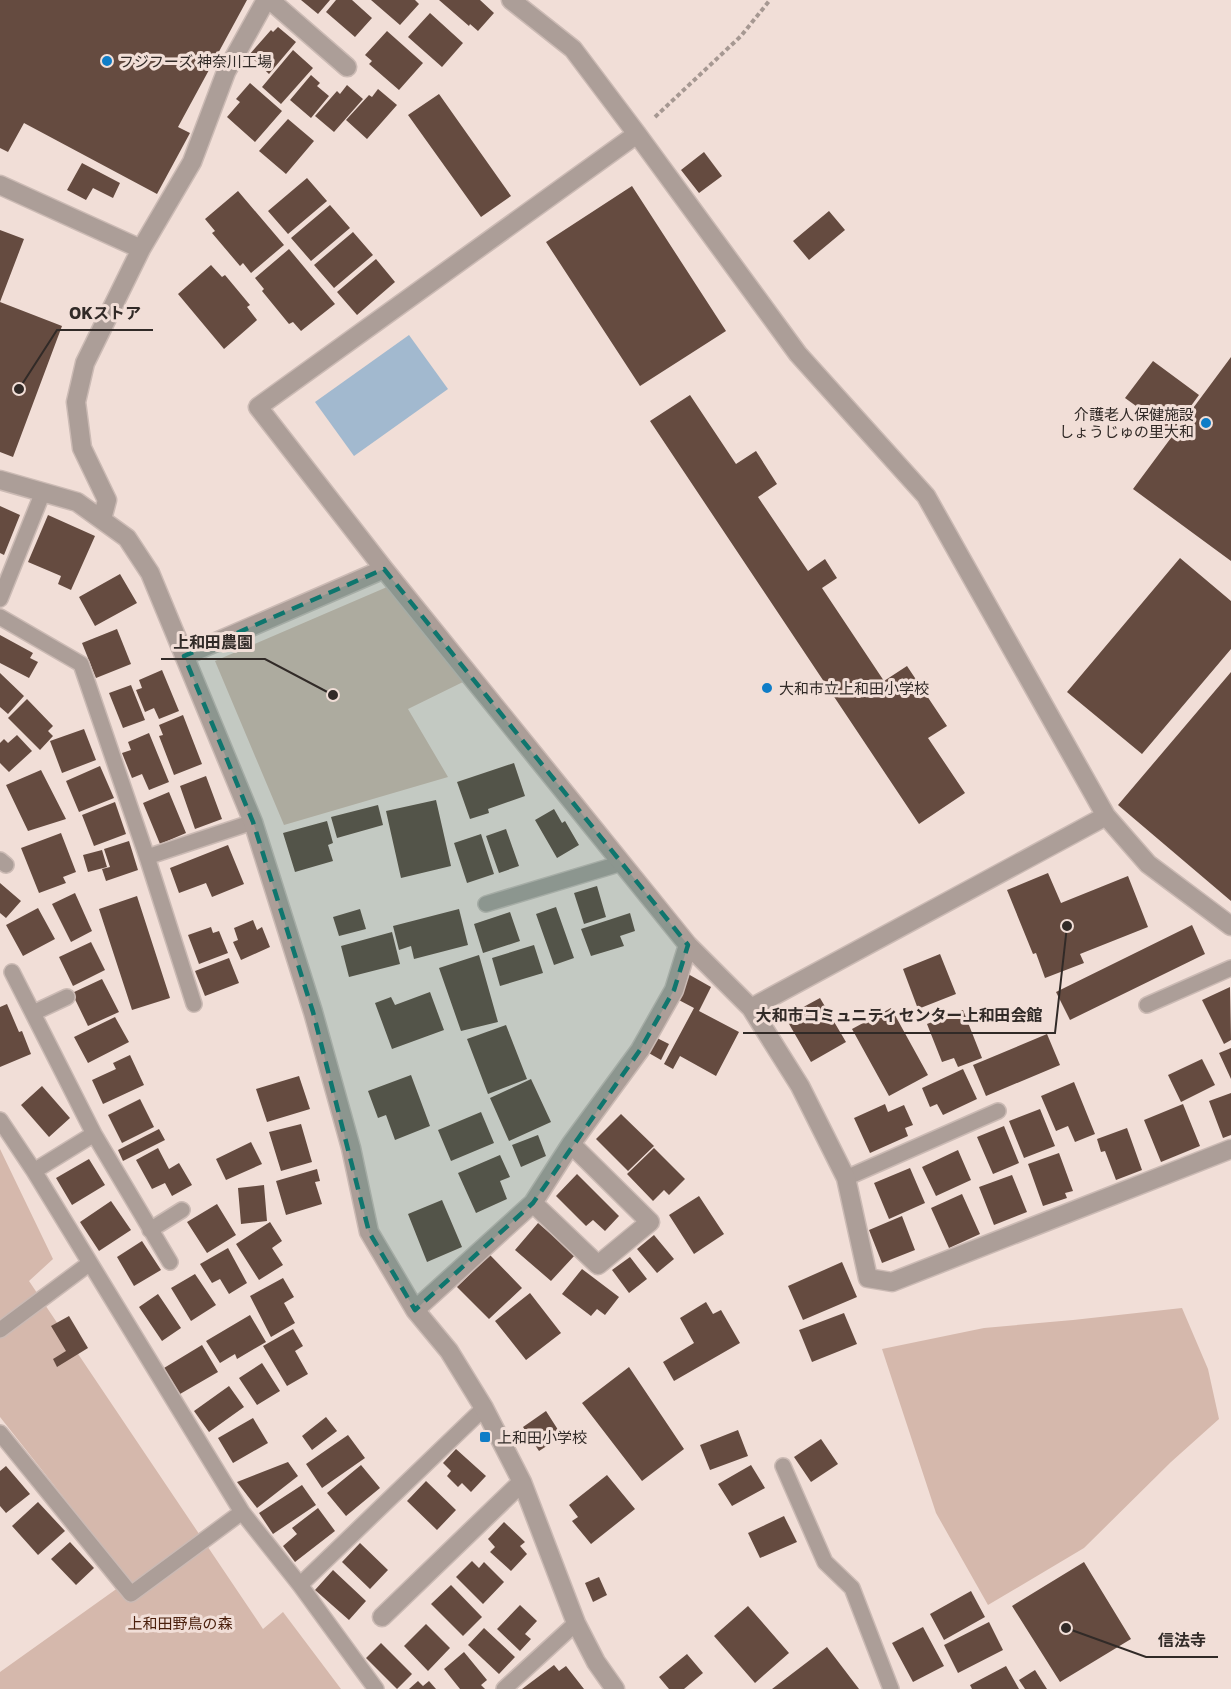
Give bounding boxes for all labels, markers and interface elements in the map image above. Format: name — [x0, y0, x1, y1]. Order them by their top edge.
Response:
place label: フジフーズ 神奈川工場 — [119, 52, 272, 70]
marker: フジフーズ 神奈川工場 — [100, 54, 114, 68]
callout: OKストア — [57, 296, 153, 330]
text: OKストア — [69, 303, 141, 323]
place label: 介護老人保健施設 しょうじゅの里大和 — [1059, 405, 1194, 440]
marker: 介護老人保健施設 しょうじゅの里大和 — [1199, 416, 1213, 430]
callout: 上和田農園 — [161, 625, 265, 659]
text: 上和田農園 — [173, 632, 253, 652]
place label: 大和市立上和田小学校 — [779, 679, 929, 697]
marker: 大和市立上和田小学校 — [760, 681, 774, 695]
callout: 大和市コミュニティセンター上和田会館 — [743, 999, 1055, 1033]
text: 大和市コミュニティセンター上和田会館 — [755, 1005, 1043, 1025]
place label: 上和田小学校 — [497, 1428, 587, 1446]
marker: 上和田小学校 — [478, 1430, 492, 1444]
park label: 上和田野鳥の森 — [127, 1614, 233, 1632]
callout: 信法寺 — [1146, 1623, 1218, 1657]
text: 信法寺 — [1157, 1630, 1206, 1650]

